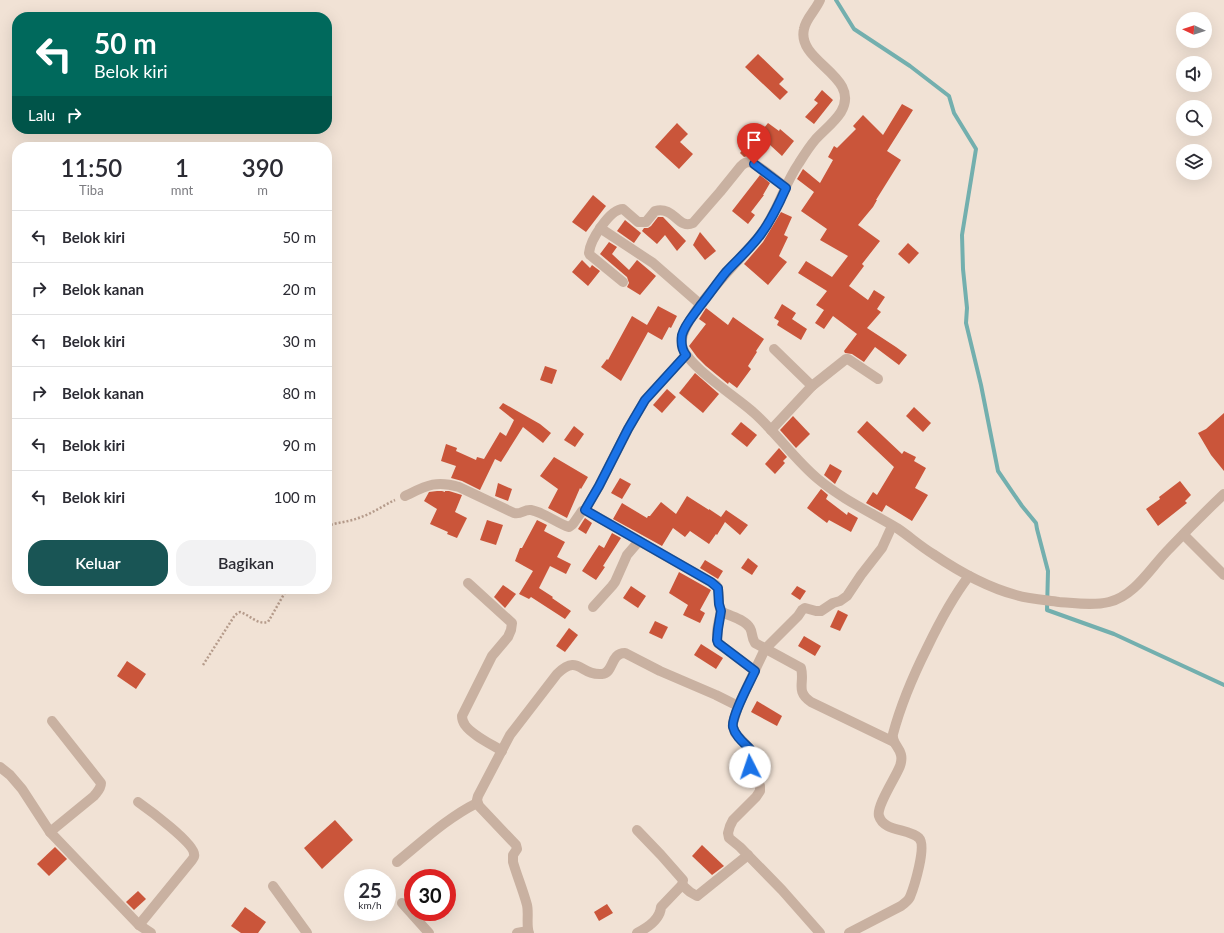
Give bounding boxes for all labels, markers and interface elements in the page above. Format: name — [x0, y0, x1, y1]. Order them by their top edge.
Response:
north arrow — [1176, 12, 1212, 48]
map controls — [1176, 12, 1212, 180]
text: 50 m — [94, 26, 157, 60]
icon: left — [28, 28, 80, 80]
button: sound — [1176, 56, 1212, 92]
text: Belok kiri — [94, 60, 168, 82]
button: search — [1176, 100, 1212, 136]
icon: right — [63, 104, 85, 126]
text: Lalu — [28, 106, 55, 124]
pin — [737, 123, 771, 164]
icon: arrive — [743, 129, 765, 151]
button: layers — [1176, 144, 1212, 180]
text: 11:50 — [60, 153, 122, 182]
text: 1 — [175, 153, 189, 182]
text: 390 — [242, 153, 283, 182]
text: Tiba — [79, 182, 104, 198]
text: mnt — [171, 182, 193, 198]
text: m — [257, 182, 268, 198]
icon: left — [28, 226, 50, 248]
text: Belok kiri — [62, 228, 125, 246]
text: 50 m — [282, 228, 316, 246]
icon: right — [28, 278, 50, 300]
text: Belok kanan — [62, 280, 144, 298]
text: 20 m — [282, 280, 316, 298]
icon: left — [28, 330, 50, 352]
text: Belok kiri — [62, 332, 125, 350]
text: 30 m — [282, 332, 316, 350]
icon: right — [28, 382, 50, 404]
text: Belok kanan — [62, 384, 144, 402]
text: 80 m — [282, 384, 316, 402]
icon: left — [28, 434, 50, 456]
text: Belok kiri — [62, 436, 125, 454]
text: 90 m — [282, 436, 316, 454]
icon: left — [28, 486, 50, 508]
text: Belok kiri — [62, 488, 125, 506]
text: 100 m — [274, 488, 316, 506]
button: Keluar — [28, 540, 168, 586]
button: Bagikan — [176, 540, 316, 586]
position arrow — [729, 746, 771, 788]
speed limit sign: 30 — [404, 869, 456, 921]
text: 25 — [358, 878, 382, 902]
text: km/h — [358, 899, 382, 911]

